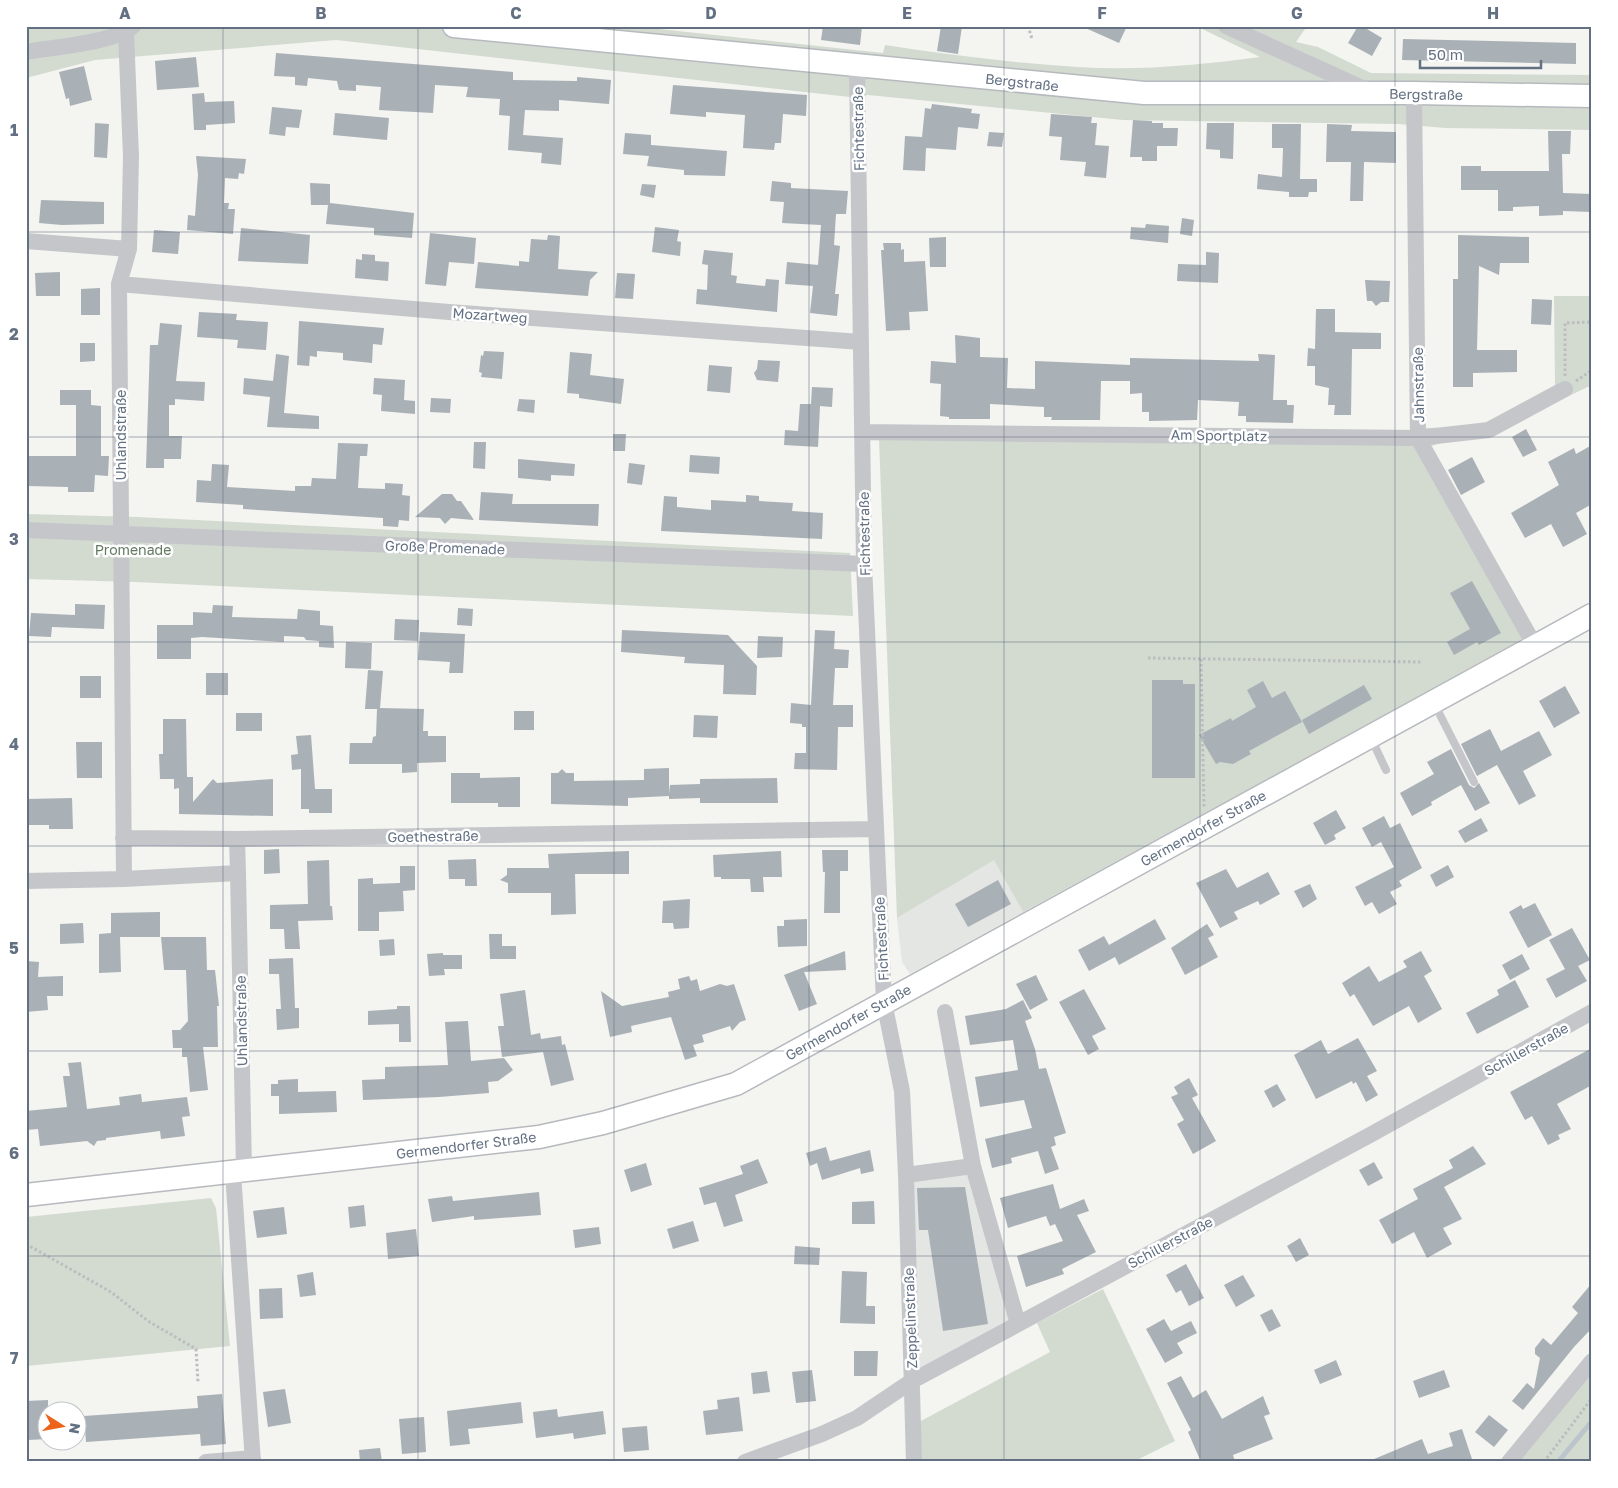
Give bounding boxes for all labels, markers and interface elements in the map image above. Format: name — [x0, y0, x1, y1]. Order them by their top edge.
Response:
text: A — [119, 3, 131, 23]
text: B — [315, 3, 327, 23]
text: C — [510, 3, 522, 23]
text: D — [705, 3, 717, 23]
text: E — [902, 3, 912, 23]
text: F — [1097, 3, 1107, 23]
text: G — [1291, 3, 1303, 23]
text: H — [1487, 3, 1499, 23]
scale bar — [1420, 38, 1542, 70]
text: 50 m — [1428, 45, 1463, 63]
street label: Bergstraße — [984, 70, 1060, 94]
street label: Bergstraße — [1389, 85, 1463, 103]
street label: Fichtestraße — [849, 87, 867, 171]
text: 1 — [10, 120, 18, 140]
street label: Mozartweg — [452, 304, 528, 326]
text: 2 — [9, 324, 19, 344]
street label: Jahnstraße — [1409, 347, 1427, 423]
street label: Uhlandstraße — [112, 390, 129, 480]
street label: Am Sportplatz — [1171, 426, 1267, 444]
street label: Fichtestraße — [855, 492, 873, 576]
text: 3 — [9, 529, 19, 549]
street label: Große Promenade — [385, 536, 505, 558]
park label: Promenade — [95, 541, 171, 558]
text: 4 — [9, 734, 19, 754]
street label: Germendorfer Straße — [1137, 786, 1269, 870]
street label: Goethestraße — [387, 827, 479, 845]
street label: Fichtestraße — [870, 896, 892, 982]
text: 5 — [9, 938, 19, 958]
street label: Uhlandstraße — [232, 975, 250, 1067]
street label: Germendorfer Straße — [782, 980, 914, 1064]
street label: Schillerstraße — [1481, 1019, 1571, 1079]
street label: Germendorfer Straße — [395, 1128, 537, 1162]
text: 6 — [9, 1143, 19, 1163]
street label: Schillerstraße — [1125, 1212, 1215, 1272]
street label: Zeppelinstraße — [900, 1267, 920, 1369]
text: 7 — [10, 1348, 19, 1368]
north arrow — [38, 1400, 88, 1450]
text: N — [66, 1422, 85, 1435]

